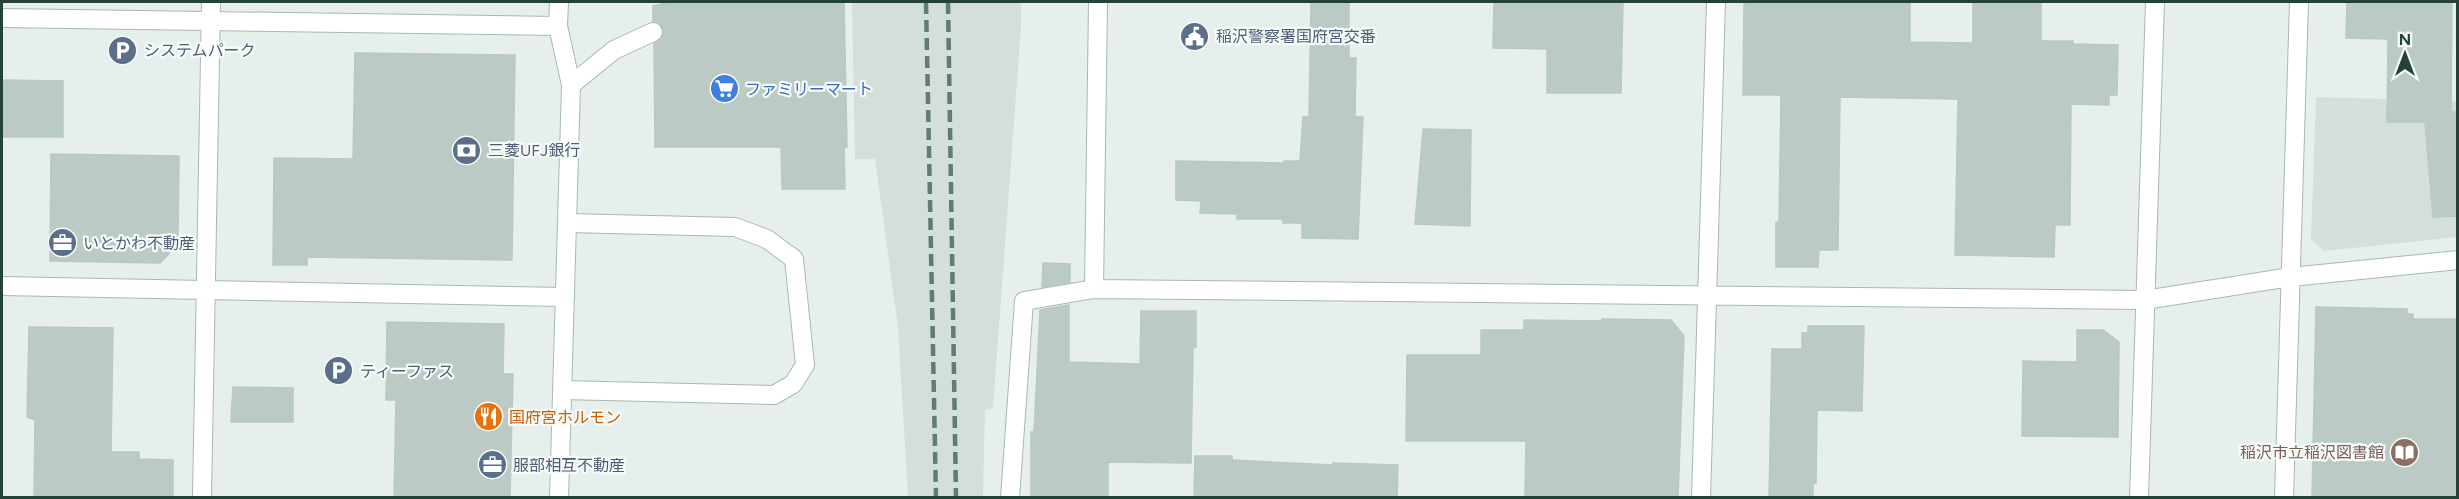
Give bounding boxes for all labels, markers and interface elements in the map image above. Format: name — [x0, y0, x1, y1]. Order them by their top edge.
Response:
public building icon: 稲沢警察署国府宮交番 — [1179, 20, 1211, 52]
north arrow — [2375, 24, 2435, 84]
place label: 稲沢警察署国府宮交番 — [1216, 27, 1376, 46]
text: N — [2399, 30, 2411, 49]
parking icon: システムパーク — [107, 34, 139, 66]
place label: システムパーク — [144, 41, 256, 60]
supermarket icon: ファミリーマート — [708, 73, 740, 105]
place label: ファミリーマート — [745, 80, 873, 99]
bank icon: 三菱UFJ銀行 — [451, 134, 483, 166]
place label: 三菱UFJ銀行 — [488, 141, 580, 160]
office icon: いとかわ不動産 — [46, 227, 78, 259]
place label: いとかわ不動産 — [83, 234, 195, 253]
parking icon: ティーファス — [323, 355, 355, 387]
place label: ティーファス — [360, 362, 454, 381]
restaurant icon: 国府宮ホルモン — [472, 401, 504, 433]
place label: 国府宮ホルモン — [509, 408, 621, 427]
library icon: 稲沢市立稲沢図書館 — [2389, 436, 2421, 468]
place label: 稲沢市立稲沢図書館 — [2240, 443, 2384, 462]
office icon: 服部相互不動産 — [476, 449, 508, 481]
place label: 服部相互不動産 — [513, 456, 625, 475]

